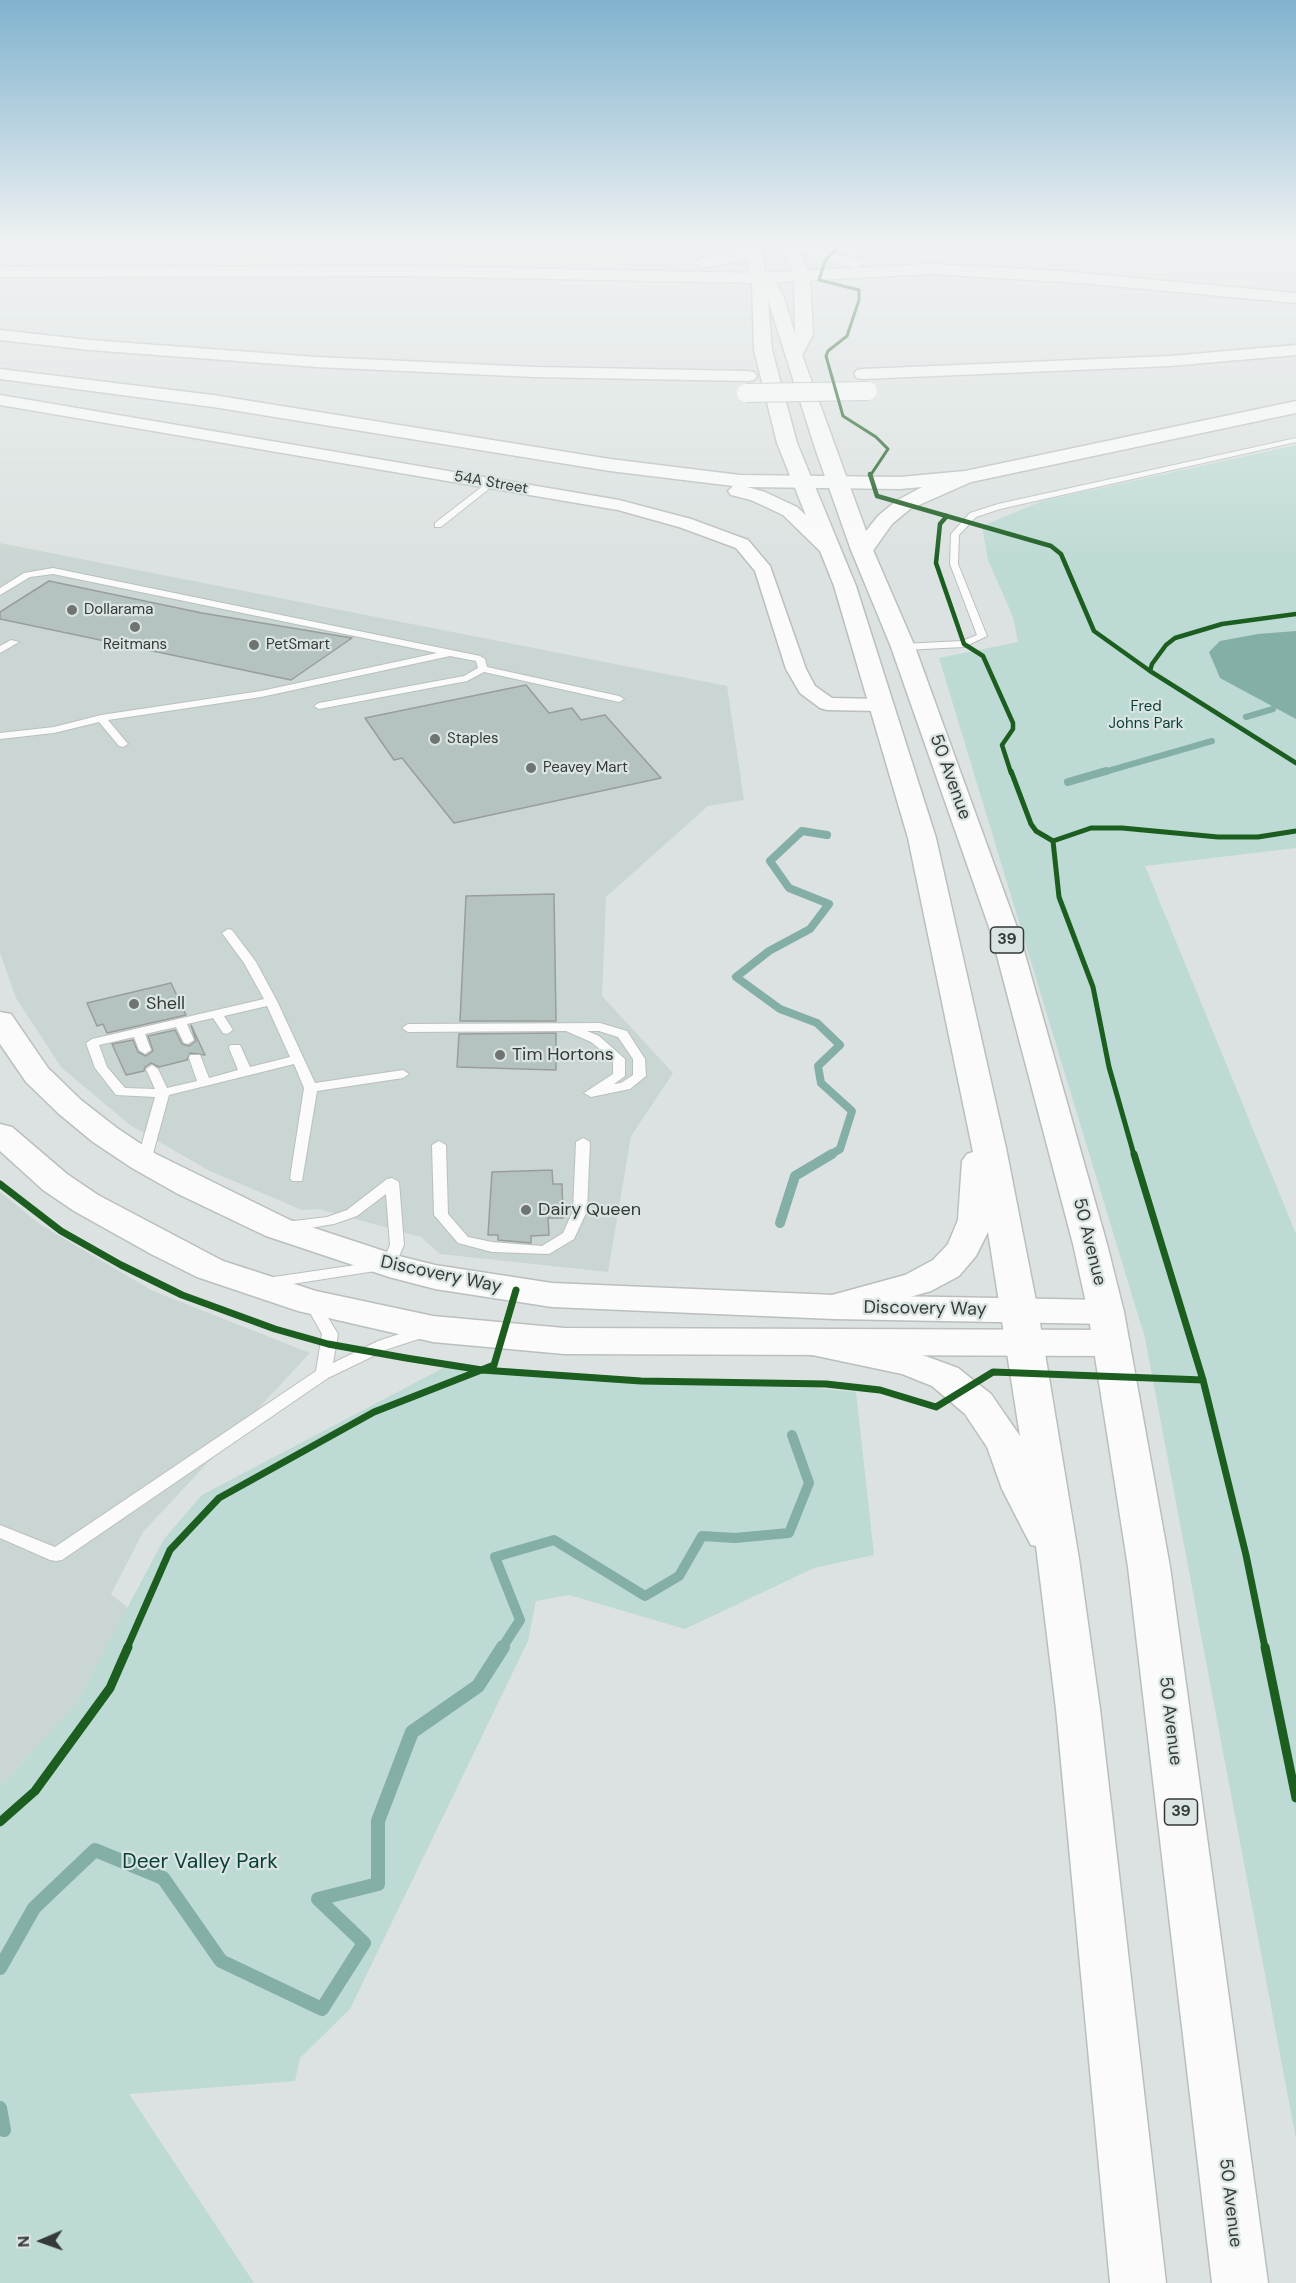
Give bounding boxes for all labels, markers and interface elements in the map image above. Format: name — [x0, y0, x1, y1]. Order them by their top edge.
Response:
street label: 54A Street — [453, 468, 529, 498]
place label: Dollarama — [84, 601, 153, 619]
marker: Dollarama — [65, 603, 79, 617]
marker: Reitmans — [128, 620, 142, 634]
place label: Reitmans — [103, 636, 167, 654]
place label: PetSmart — [266, 636, 330, 654]
marker: PetSmart — [247, 638, 261, 652]
park label: Fred Johns Park — [1109, 698, 1183, 733]
place label: Staples — [447, 730, 499, 748]
street label: 50 Avenue — [925, 731, 975, 823]
marker: Staples — [428, 732, 442, 746]
place label: Peavey Mart — [543, 759, 628, 777]
marker: Peavey Mart — [524, 761, 538, 775]
road number: 39 — [990, 927, 1024, 953]
place label: Shell — [146, 993, 185, 1015]
marker: Shell — [127, 997, 141, 1011]
place label: Tim Hortons — [512, 1044, 614, 1066]
marker: Tim Hortons — [493, 1048, 507, 1062]
street label: 50 Avenue — [1068, 1196, 1110, 1288]
place label: Dairy Queen — [538, 1199, 641, 1221]
marker: Dairy Queen — [519, 1203, 533, 1217]
street label: Discovery Way — [379, 1252, 503, 1298]
street label: Discovery Way — [863, 1297, 987, 1321]
street label: 50 Avenue — [1154, 1675, 1186, 1767]
road number: 39 — [1164, 1799, 1198, 1825]
park label: Deer Valley Park — [122, 1849, 278, 1875]
street label: 50 Avenue — [1214, 2157, 1246, 2249]
north arrow — [12, 2211, 72, 2271]
text: N — [13, 2235, 34, 2248]

